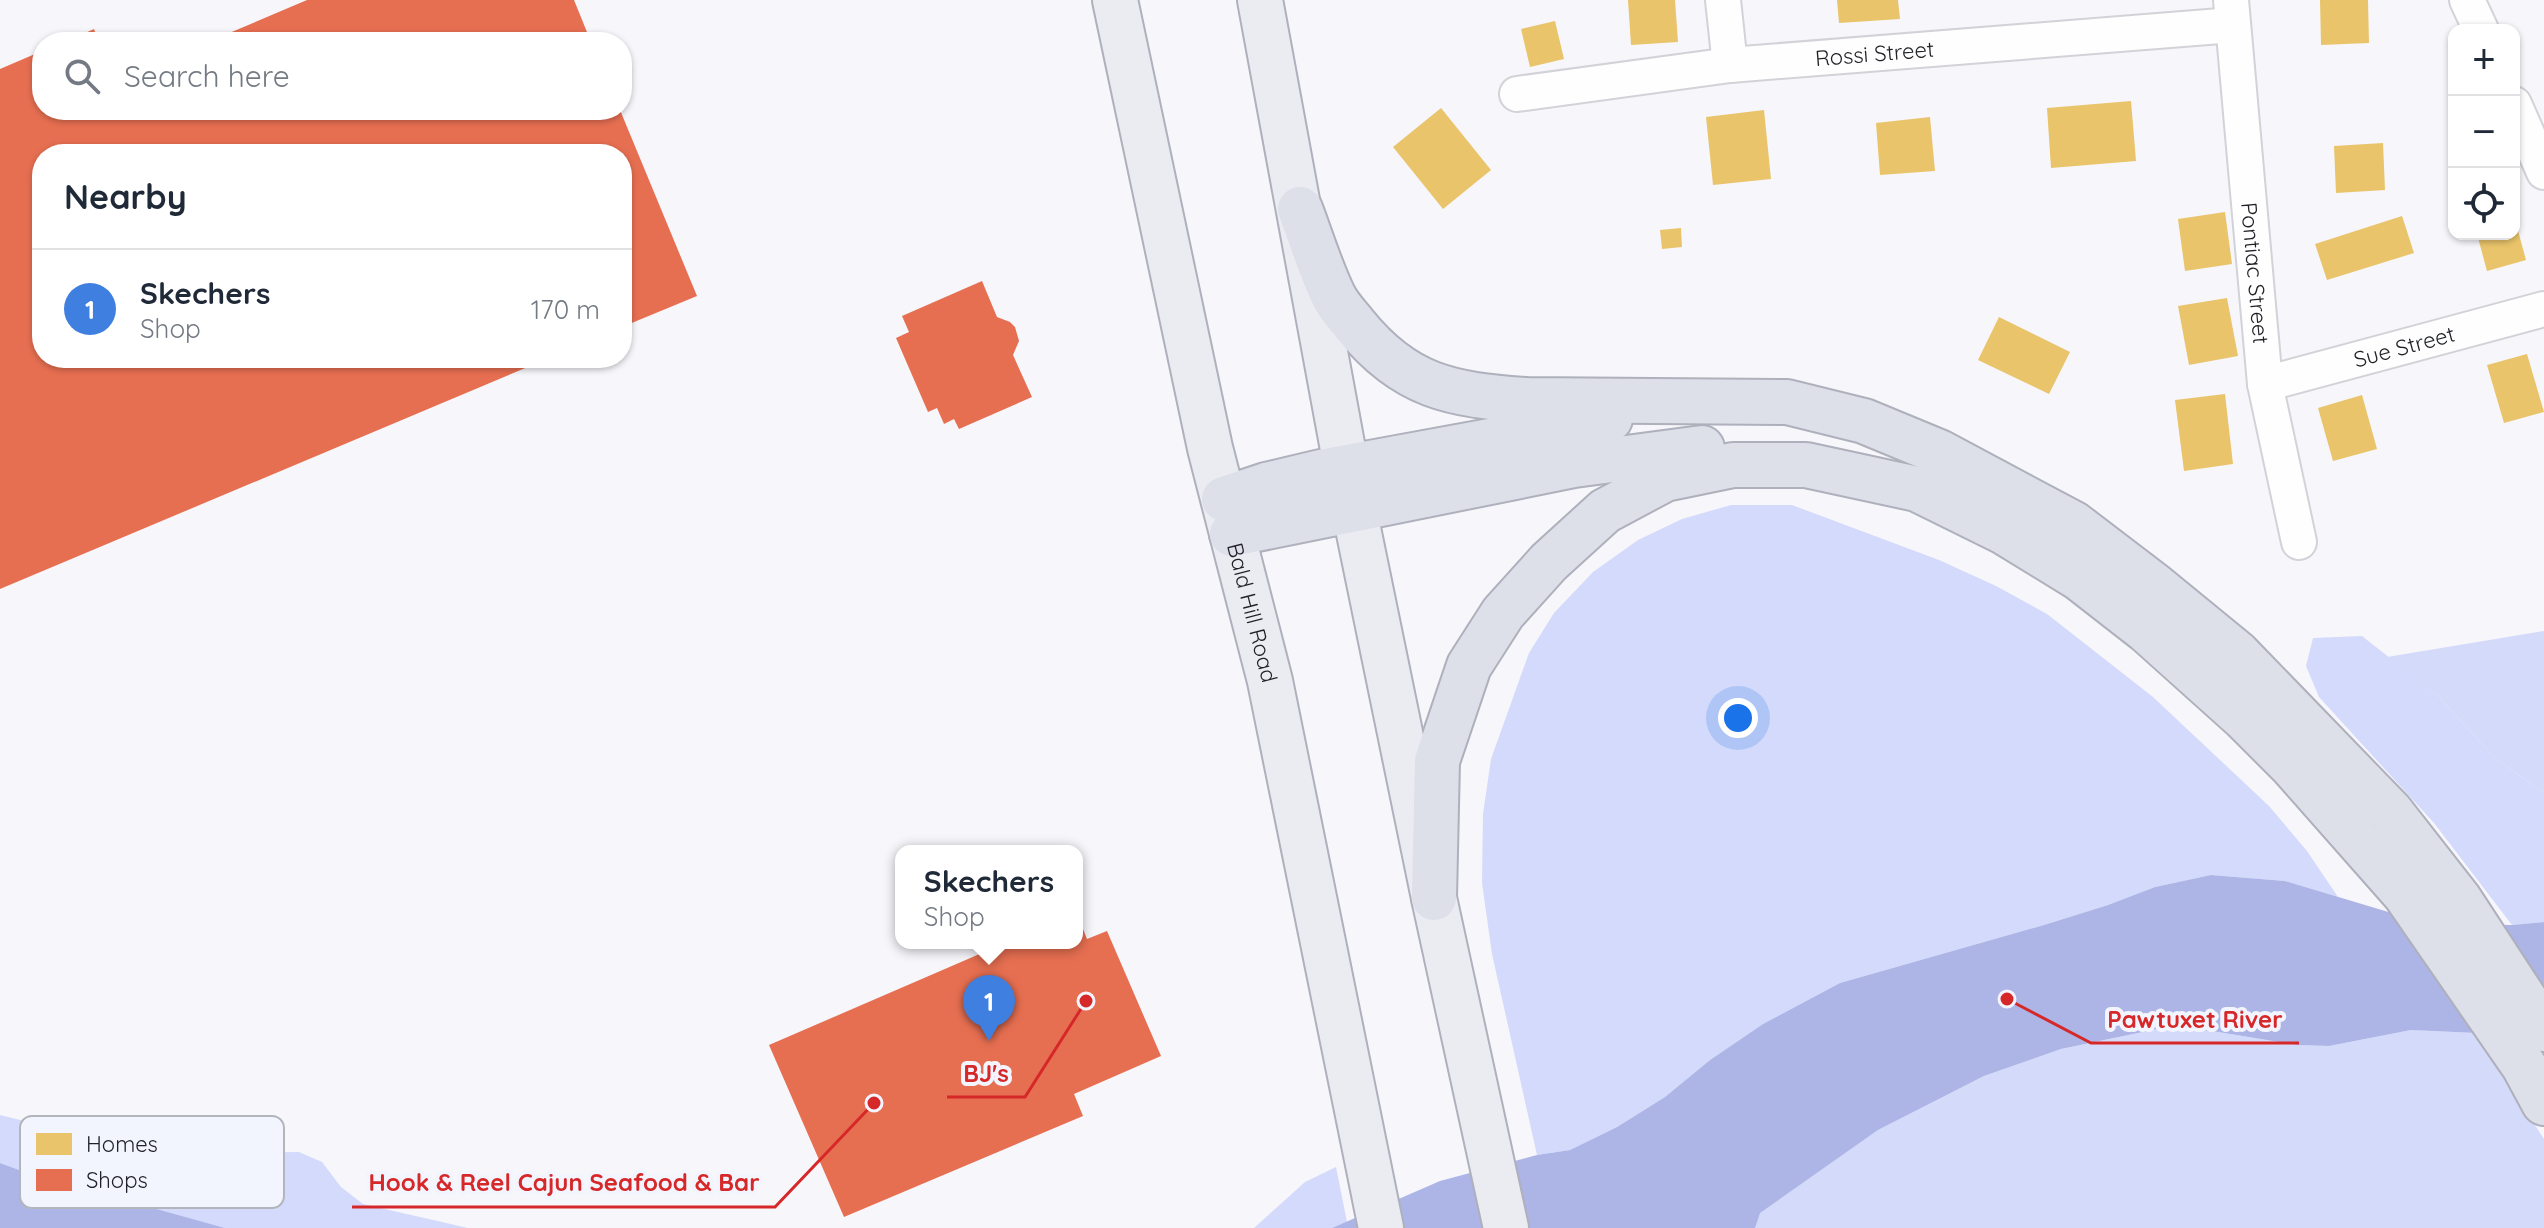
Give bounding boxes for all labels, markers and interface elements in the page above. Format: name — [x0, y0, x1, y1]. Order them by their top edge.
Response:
map controls — [2448, 24, 2520, 240]
button: + — [2448, 24, 2520, 96]
search box — [32, 32, 632, 120]
street label: Rossi Street — [1814, 35, 1935, 72]
icon: search — [60, 54, 104, 98]
text: Search here — [124, 57, 290, 95]
button: − — [2448, 96, 2520, 168]
button: locate — [2448, 168, 2520, 240]
text: Nearby — [64, 175, 187, 218]
street label: Pontiac Street — [2235, 201, 2275, 345]
text: Skechers — [140, 274, 270, 312]
text: 1 — [85, 293, 95, 326]
text: 170 m — [531, 293, 600, 326]
text: Shop — [140, 312, 201, 345]
street label: Sue Street — [2350, 320, 2458, 374]
street label: Bald Hill Road — [1221, 540, 1284, 685]
your location — [1718, 698, 1758, 738]
popup — [895, 845, 1083, 949]
text: Skechers — [924, 862, 1054, 900]
text: Shop — [924, 900, 985, 933]
pin: 1 — [963, 975, 1015, 1041]
callout: Pawtuxet River — [2091, 995, 2299, 1043]
text: Pawtuxet River — [2107, 1004, 2283, 1034]
callout: BJ's — [947, 1049, 1025, 1097]
text: BJ's — [963, 1058, 1009, 1088]
legend — [20, 1116, 284, 1208]
text: Homes — [86, 1130, 158, 1158]
callout: Hook & Reel Cajun Seafood & Bar — [352, 1159, 775, 1207]
text: Shops — [86, 1166, 148, 1194]
text: Hook & Reel Cajun Seafood & Bar — [368, 1167, 760, 1197]

